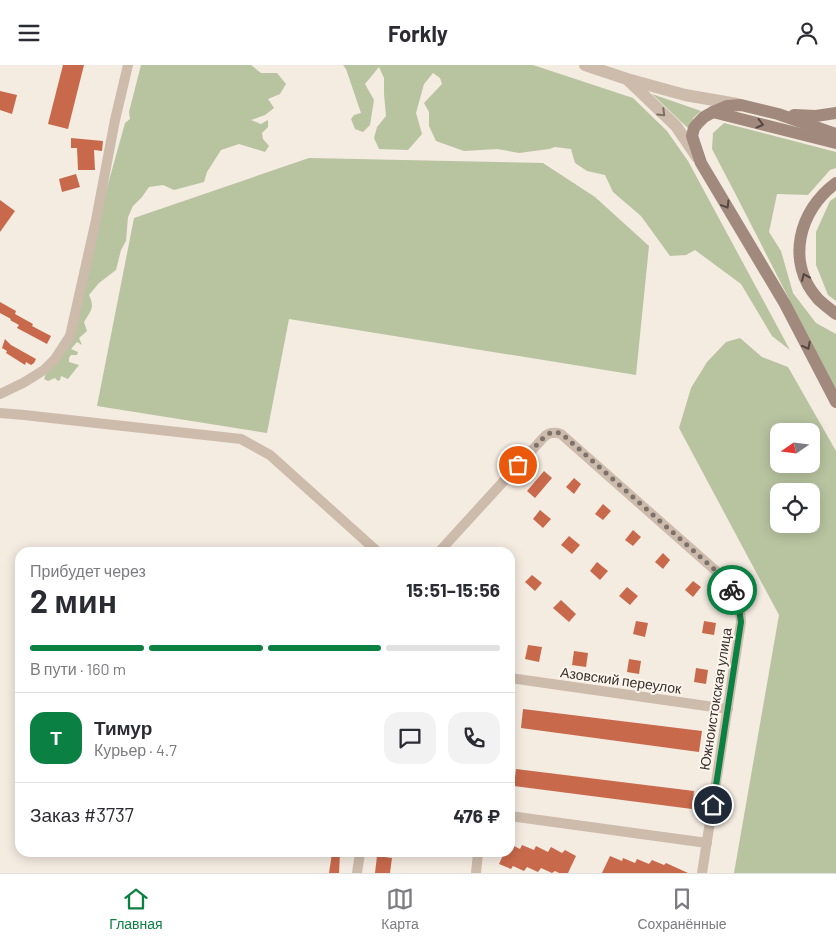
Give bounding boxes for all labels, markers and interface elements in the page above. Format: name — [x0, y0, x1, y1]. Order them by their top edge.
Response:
icon: menu — [15, 19, 43, 47]
icon: person — [793, 19, 821, 47]
text: Forkly — [388, 20, 448, 46]
one-way arrow — [657, 107, 666, 116]
one-way arrow — [756, 118, 765, 129]
one-way arrow — [719, 199, 729, 208]
one-way arrow — [800, 273, 811, 282]
one-way arrow — [801, 340, 811, 349]
north arrow — [770, 423, 820, 473]
map controls — [770, 423, 820, 533]
pin — [497, 444, 539, 486]
icon: bag — [504, 451, 532, 479]
button: locate — [770, 483, 820, 533]
text: Прибудет через — [30, 561, 146, 580]
courier — [707, 565, 757, 615]
icon: bike — [718, 576, 746, 604]
text: 15:51–15:56 — [406, 578, 500, 601]
text: 2 мин — [30, 581, 117, 619]
street label: Южноистокская улица — [695, 626, 735, 772]
text: В пути · 160 m — [30, 659, 126, 678]
street label: Азовский переулок — [559, 663, 683, 697]
button: chat — [384, 712, 436, 764]
button: phone — [448, 712, 500, 764]
text: Тимур — [94, 716, 152, 739]
text: Т — [50, 726, 62, 749]
text: Курьер · 4.7 — [94, 740, 177, 759]
pin — [692, 784, 734, 826]
icon: home — [699, 791, 727, 819]
text: Заказ #3737 — [30, 803, 134, 826]
text: 476 ₽ — [453, 804, 500, 827]
tab: Главная — [109, 885, 163, 932]
tab: Карта — [381, 885, 419, 932]
tab: Сохранённые — [637, 885, 727, 932]

